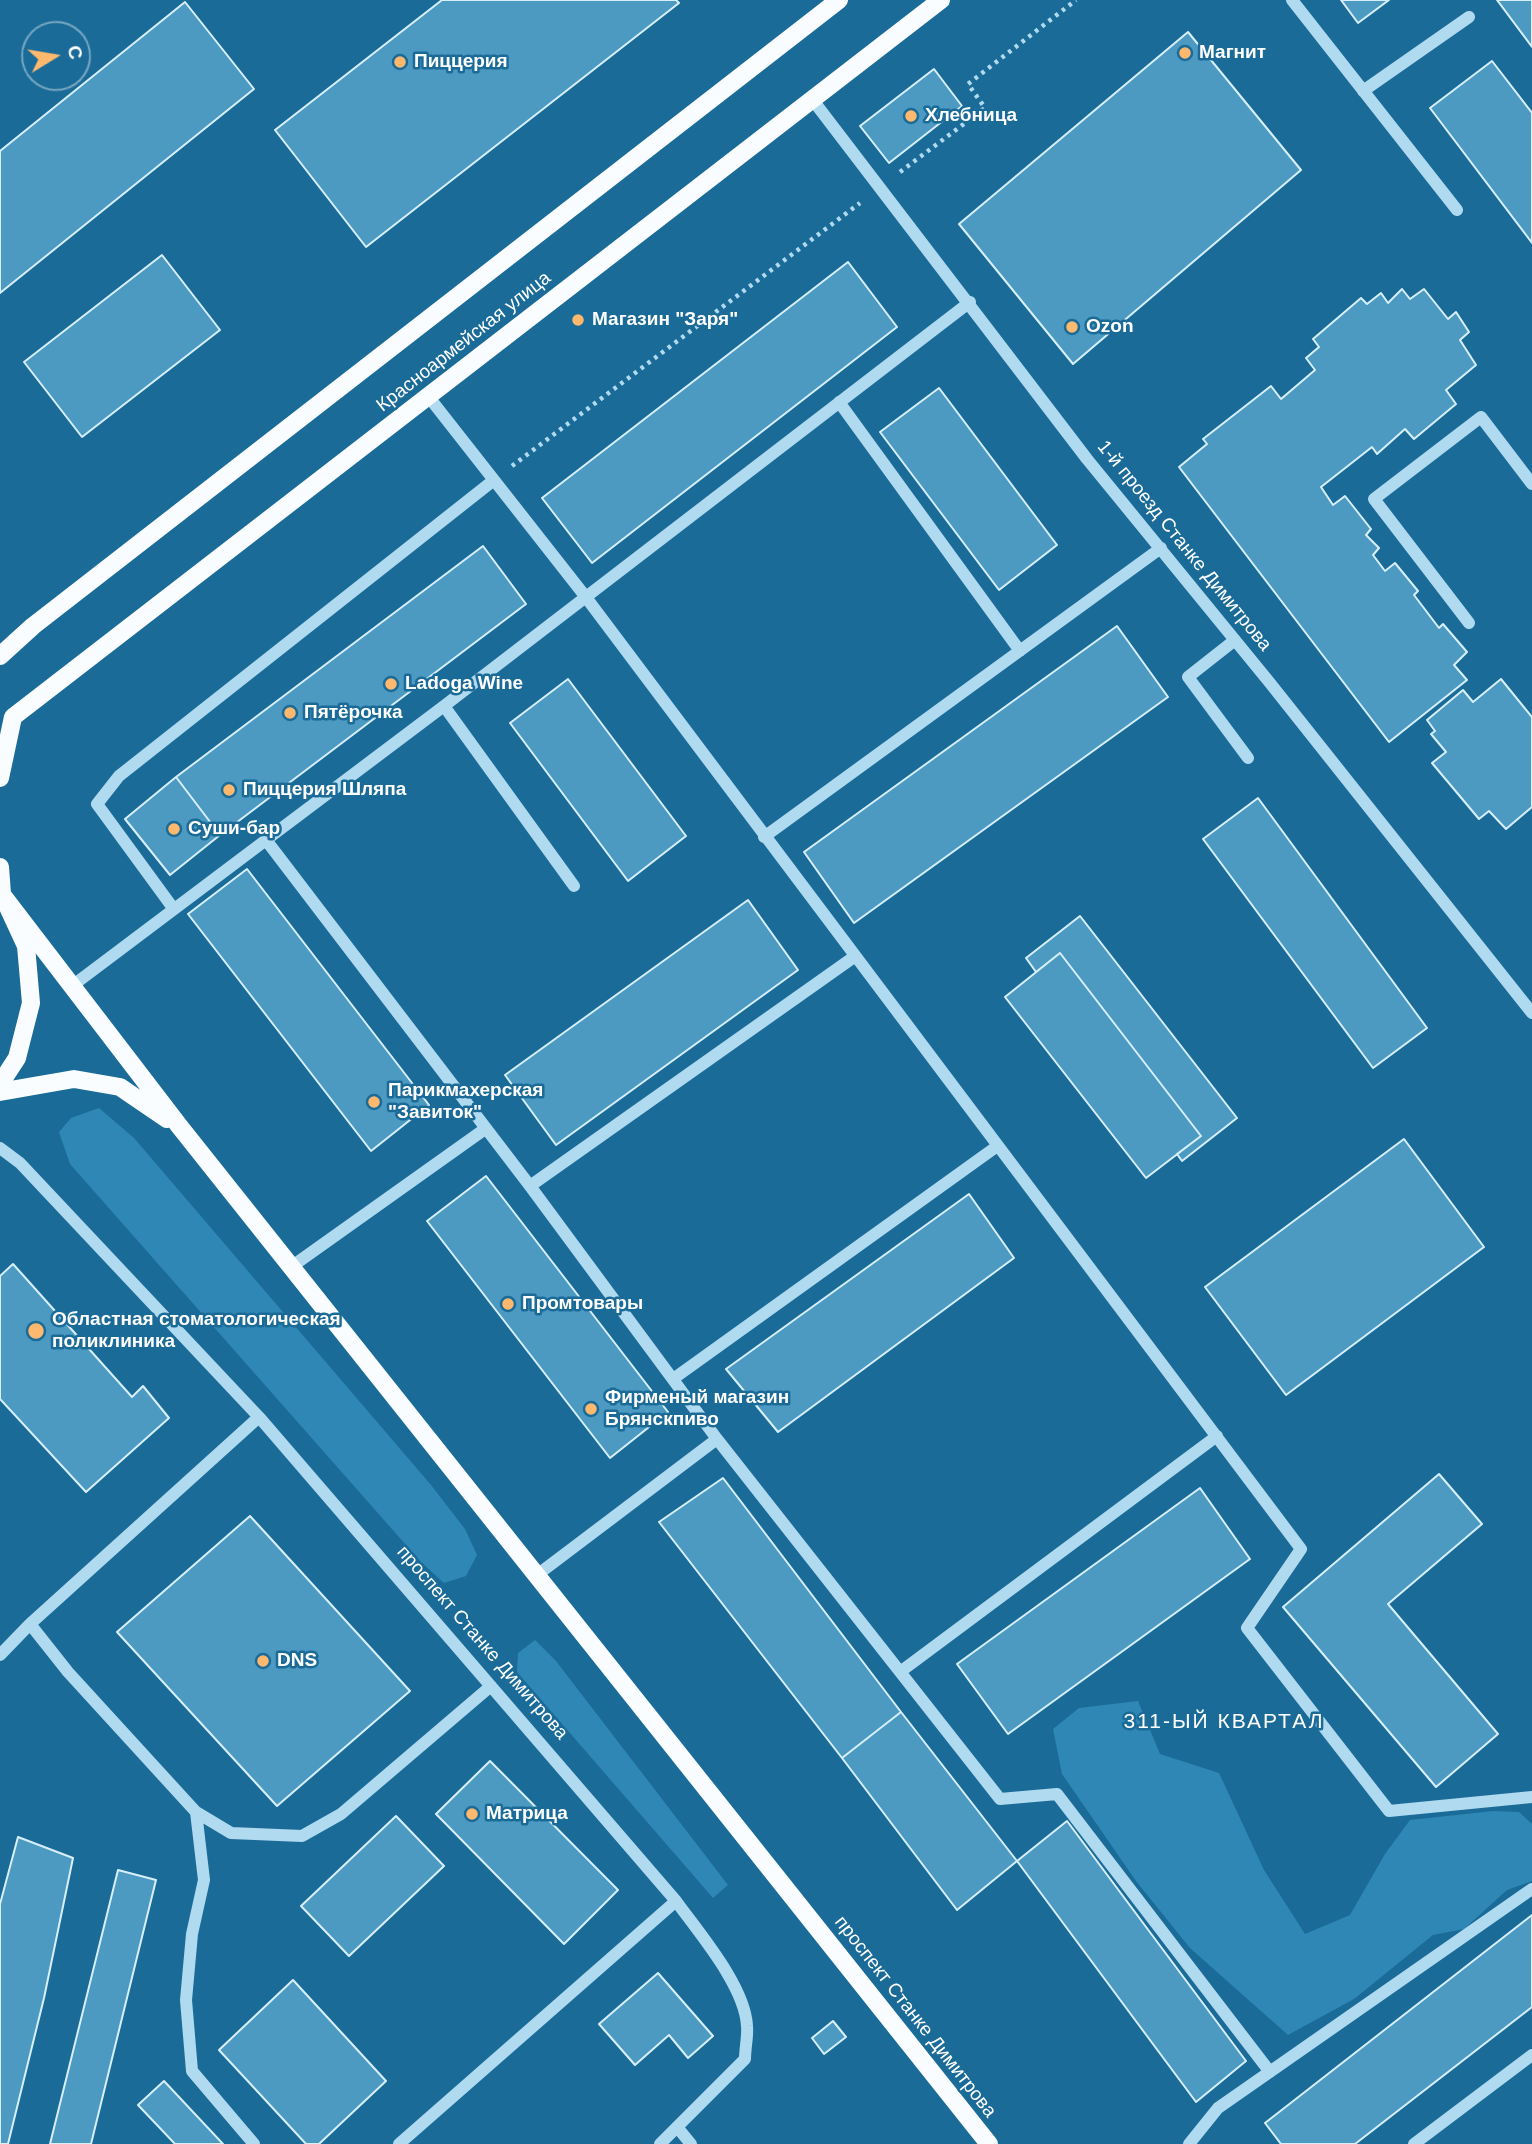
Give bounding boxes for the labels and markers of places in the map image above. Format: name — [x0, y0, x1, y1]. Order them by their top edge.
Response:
place label: Магнит — [1199, 42, 1266, 64]
marker: Магнит — [1177, 45, 1193, 61]
place label: Пиццерия — [414, 51, 508, 73]
marker: Пиццерия — [392, 54, 408, 70]
place label: Хлебница — [925, 105, 1017, 127]
marker: Хлебница — [903, 108, 919, 124]
place label: Магазин "Заря" — [592, 309, 738, 331]
marker: Магазин "Заря" — [570, 312, 586, 328]
place label: Ozon — [1086, 316, 1133, 338]
marker: Ozon — [1064, 319, 1080, 335]
place label: Ladoga Wine — [405, 673, 523, 695]
marker: Ladoga Wine — [383, 676, 399, 692]
place label: Пятёрочка — [304, 702, 402, 724]
marker: Пятёрочка — [282, 705, 298, 721]
place label: Пиццерия Шляпа — [243, 779, 406, 801]
marker: Пиццерия Шляпа — [221, 782, 237, 798]
place label: Суши-бар — [188, 818, 280, 840]
marker: Суши-бар — [166, 821, 182, 837]
place label: Парикмахерская "Завиток" — [388, 1080, 543, 1124]
marker: Парикмахерская "Завиток" — [366, 1094, 382, 1110]
place label: Промтовары — [522, 1293, 643, 1315]
marker: Промтовары — [500, 1296, 516, 1312]
place label: Областная стоматологическая поликлиника — [52, 1309, 341, 1353]
marker: Областная стоматологическая поликлиника — [26, 1321, 46, 1341]
place label: Фирменый магазин Брянскпиво — [605, 1387, 789, 1431]
marker: Фирменый магазин Брянскпиво — [583, 1401, 599, 1417]
place label: DNS — [277, 1650, 317, 1672]
marker: DNS — [255, 1653, 271, 1669]
place label: Матрица — [486, 1803, 568, 1825]
marker: Матрица — [464, 1806, 480, 1822]

